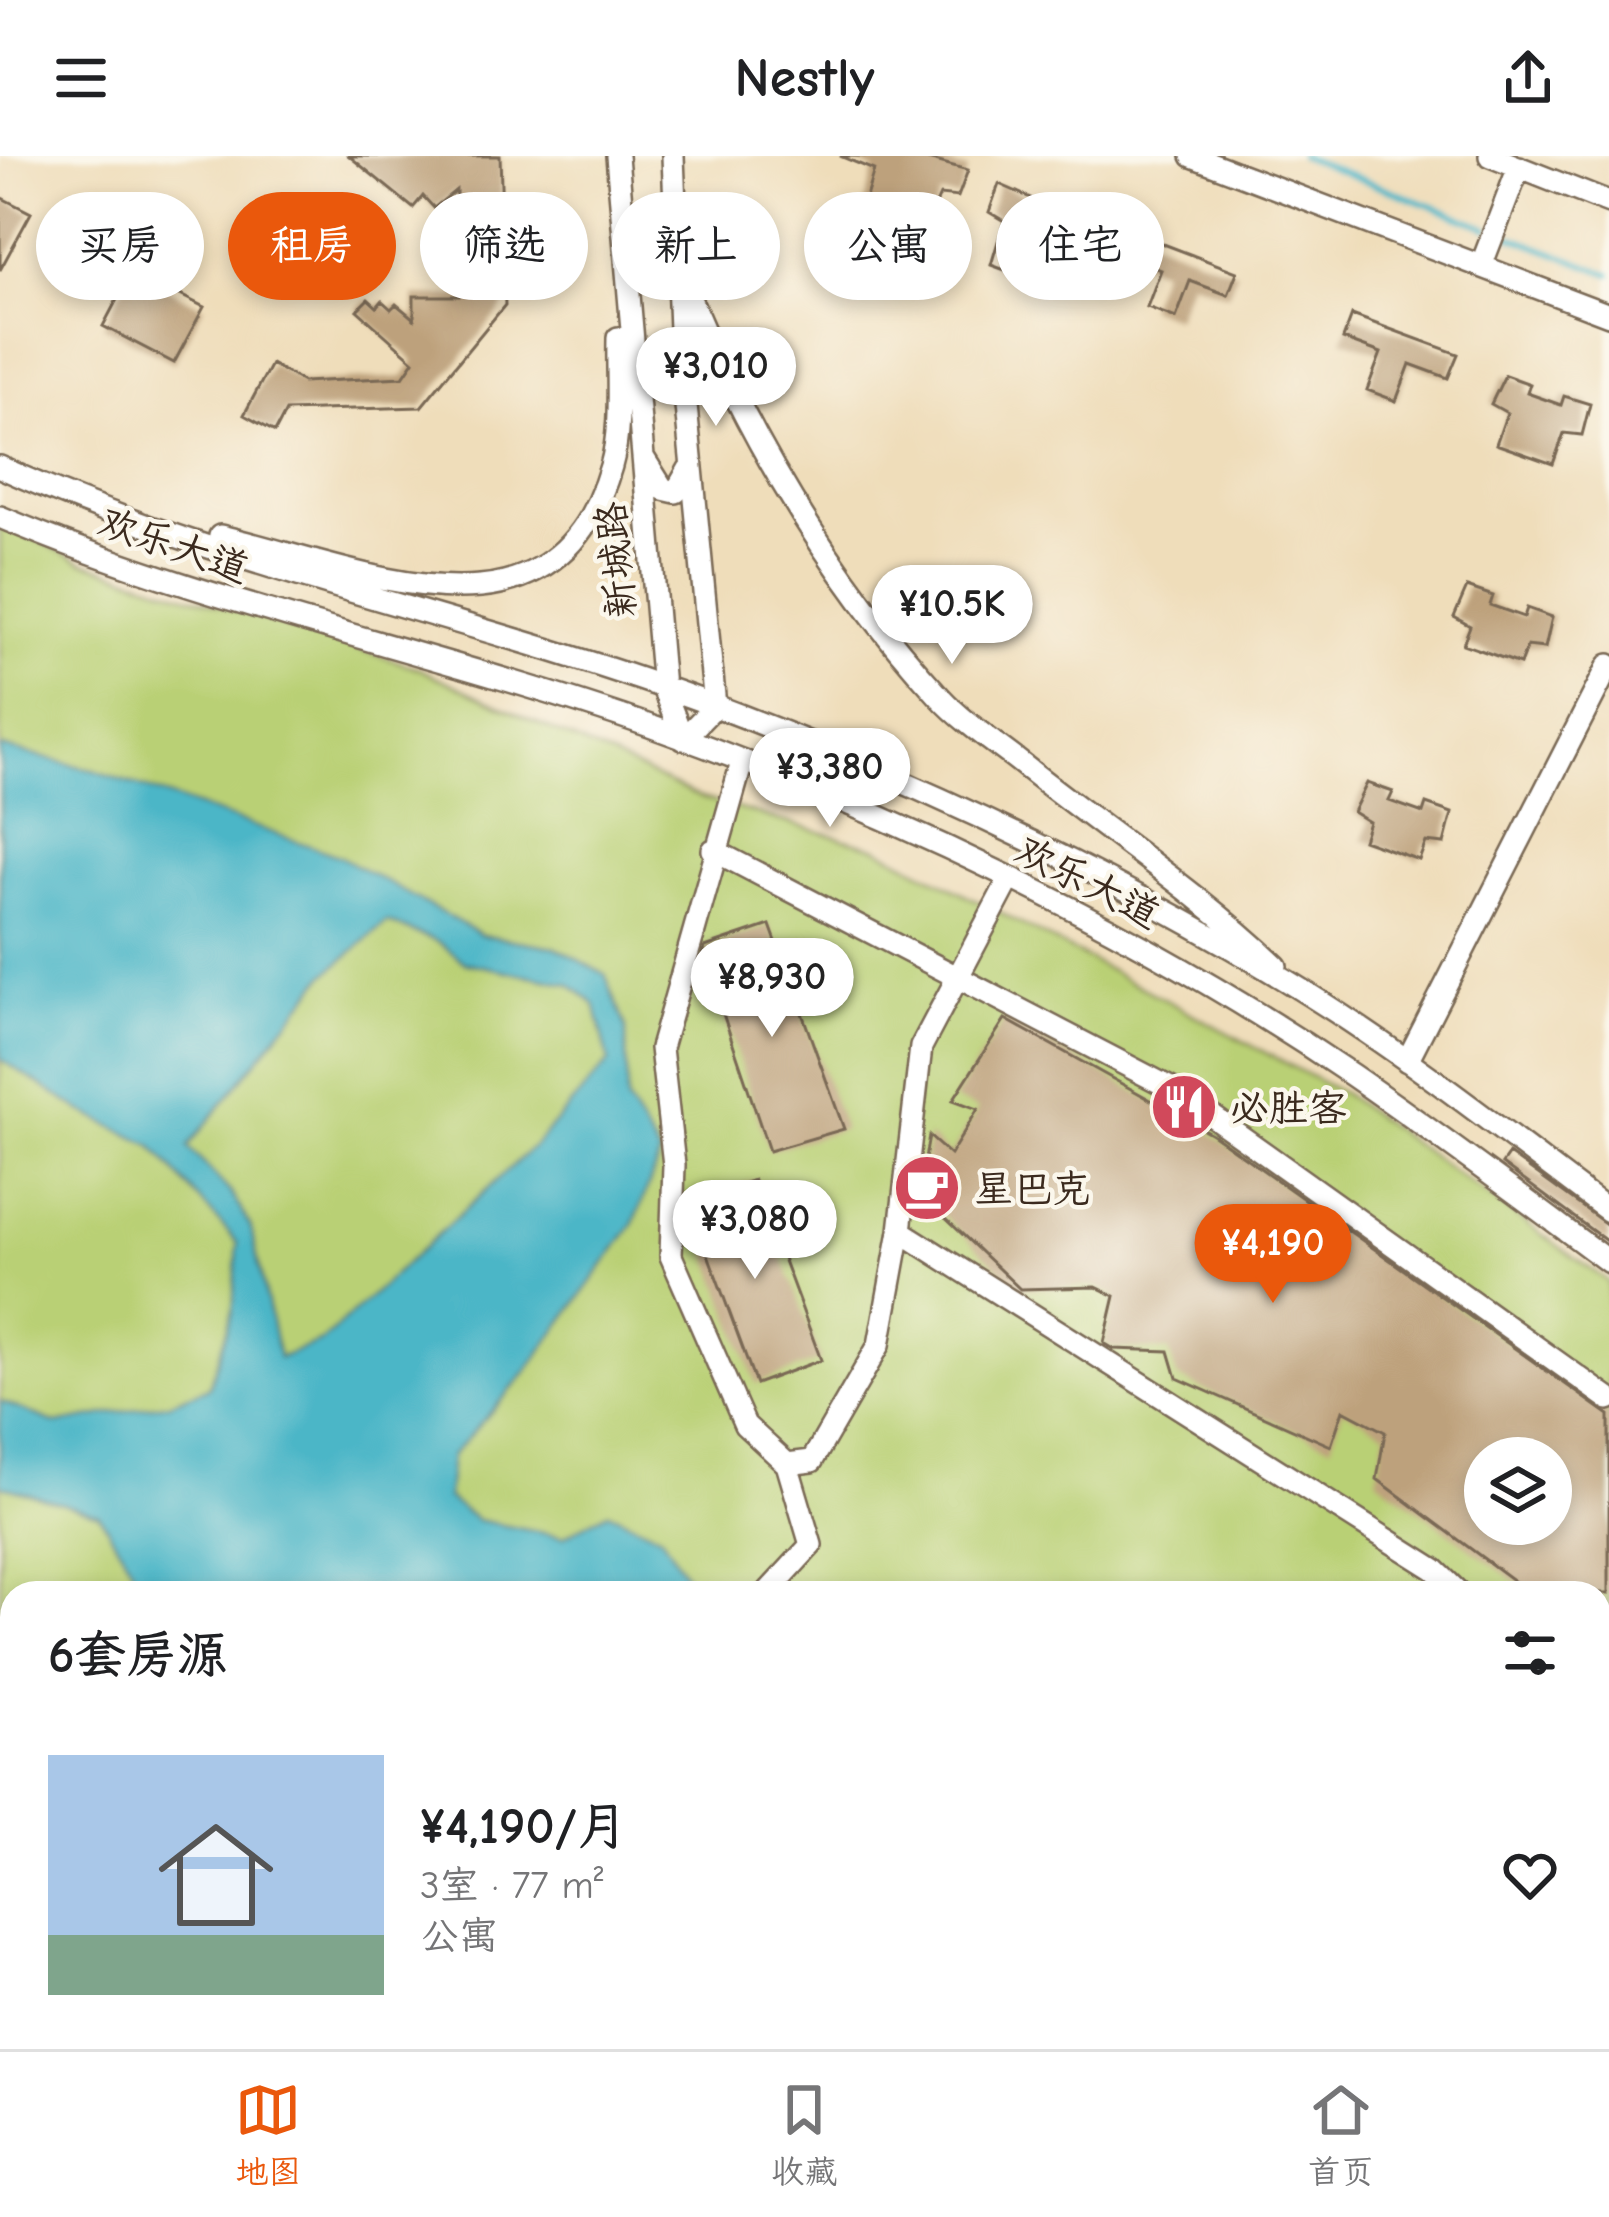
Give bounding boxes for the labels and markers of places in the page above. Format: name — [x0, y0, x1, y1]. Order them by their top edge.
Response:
pin: ¥3,010 — [618, 327, 814, 429]
pin: ¥10.5K — [854, 565, 1050, 667]
pin: ¥3,380 — [732, 728, 928, 830]
pin: ¥8,930 — [674, 938, 870, 1040]
restaurant icon: 必胜客 — [1149, 1072, 1219, 1142]
place label: 必胜客 — [1230, 1086, 1347, 1131]
cafe icon: 星巴克 — [892, 1153, 962, 1223]
place label: 星巴克 — [974, 1167, 1091, 1212]
pin: ¥3,080 — [657, 1180, 853, 1282]
pin: ¥4,190 — [1175, 1204, 1371, 1306]

